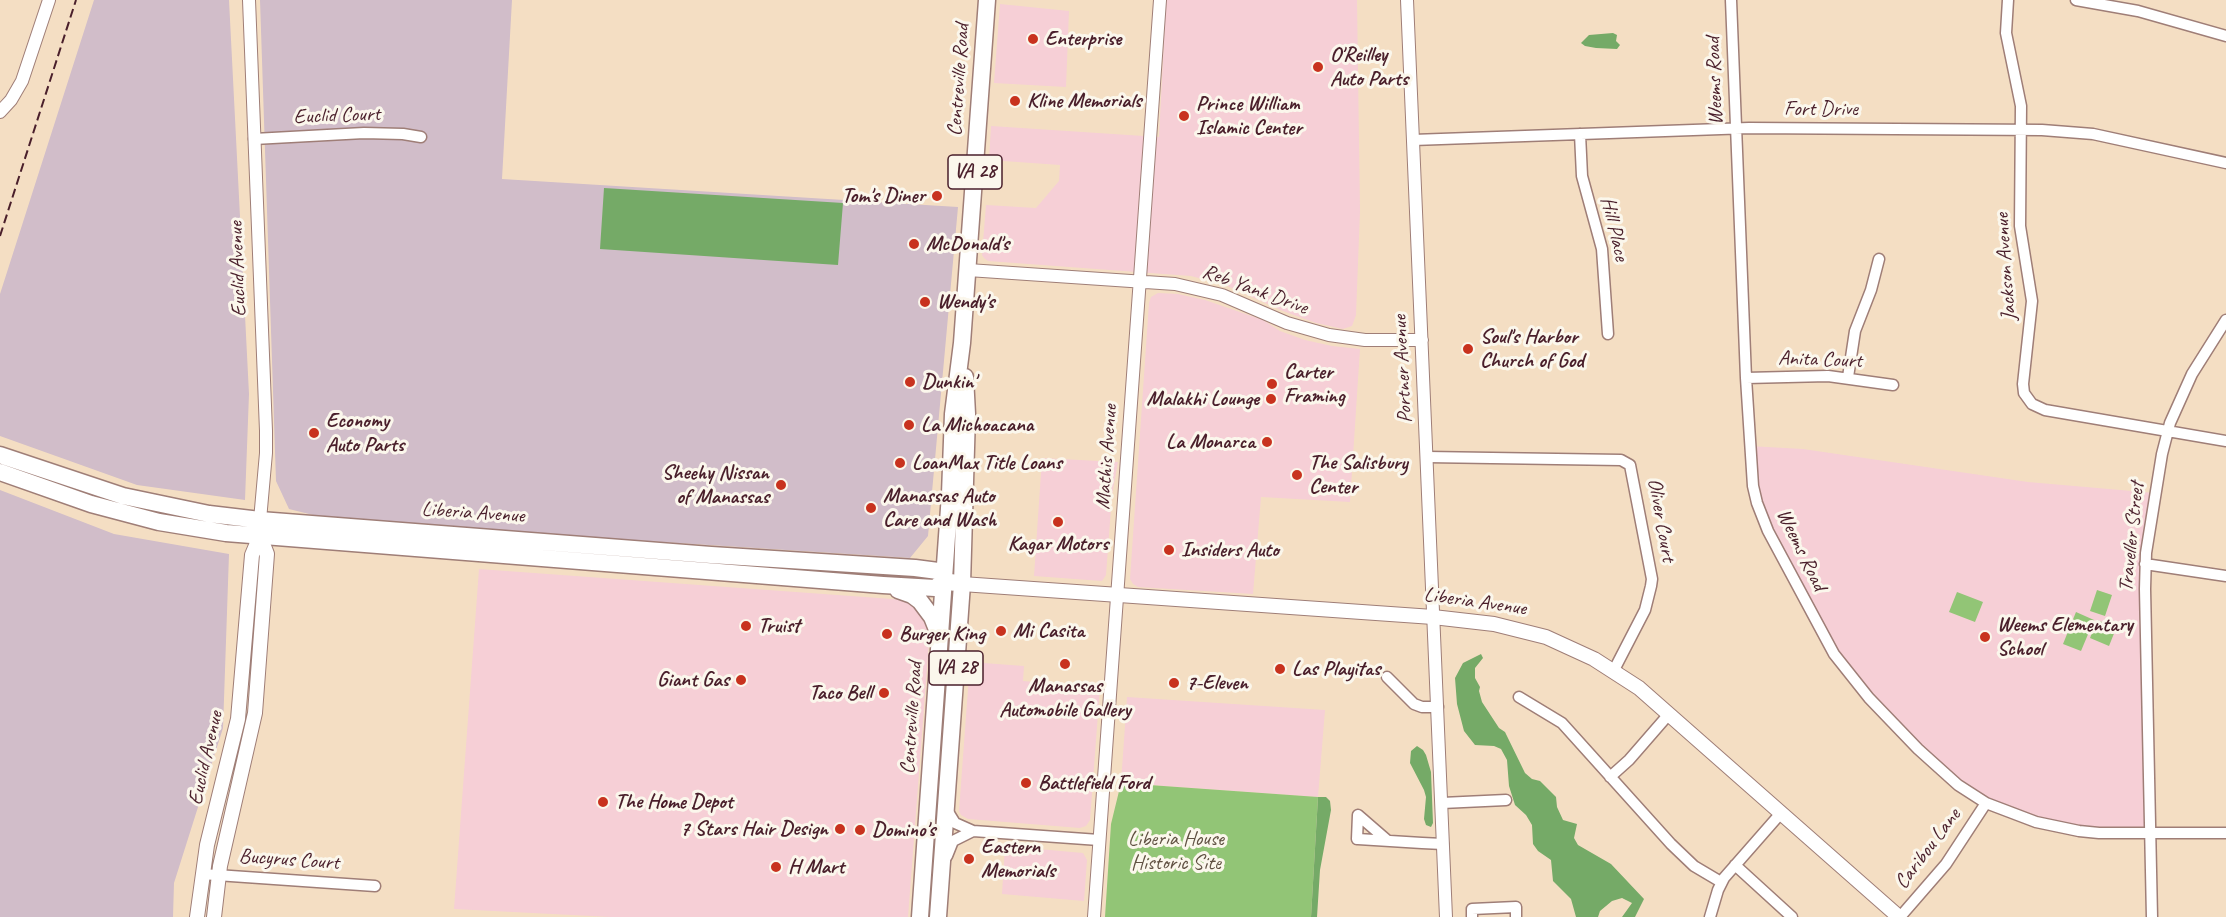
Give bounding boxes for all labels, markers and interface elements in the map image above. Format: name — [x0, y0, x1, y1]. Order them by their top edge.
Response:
street label: Centreville Road — [943, 23, 975, 137]
place label: Enterprise — [1045, 26, 1121, 52]
marker: Enterprise — [1026, 32, 1040, 46]
street label: Weems Road — [1701, 37, 1729, 125]
place label: O'Reilley Auto Parts — [1330, 42, 1408, 92]
marker: O'Reilley Auto Parts — [1311, 60, 1325, 74]
place label: Kline Memorials — [1027, 88, 1141, 114]
place label: Prince William Islamic Center — [1196, 91, 1302, 141]
marker: Kline Memorials — [1008, 94, 1022, 108]
street label: Fort Drive — [1784, 96, 1858, 122]
street label: Euclid Court — [293, 102, 381, 130]
marker: Prince William Islamic Center — [1177, 109, 1191, 123]
road number: VA 28 — [948, 155, 1002, 189]
place label: Tom's Diner — [842, 183, 925, 209]
marker: Tom's Diner — [930, 189, 944, 203]
street label: Hill Place — [1594, 194, 1634, 264]
street label: Jackson Avenue — [1990, 212, 2022, 322]
street label: Euclid Avenue — [224, 221, 252, 317]
place label: McDonald's — [926, 231, 1009, 257]
marker: McDonald's — [907, 237, 921, 251]
street label: Reb Yank Drive — [1199, 259, 1311, 321]
place label: Wendy's — [937, 289, 994, 315]
marker: Wendy's — [918, 295, 932, 309]
street label: Portner Avenue — [1388, 314, 1418, 424]
place label: Soul's Harbor Church of God — [1480, 324, 1584, 374]
marker: Soul's Harbor Church of God — [1461, 342, 1475, 356]
street label: Anita Court — [1778, 346, 1862, 374]
place label: Carter Framing — [1284, 359, 1345, 409]
place label: Dunkin' — [922, 369, 976, 395]
marker: Dunkin' — [903, 375, 917, 389]
marker: Carter Framing — [1265, 377, 1279, 391]
place label: Malakhi Lounge — [1147, 386, 1259, 412]
marker: Malakhi Lounge — [1264, 392, 1278, 406]
street label: Mathis Avenue — [1091, 404, 1123, 510]
place label: Economy Auto Parts — [326, 408, 404, 458]
place label: La Michoacana — [921, 412, 1033, 438]
marker: La Michoacana — [902, 418, 916, 432]
marker: Economy Auto Parts — [307, 426, 321, 440]
place label: La Monarca — [1166, 429, 1255, 455]
marker: La Monarca — [1260, 435, 1274, 449]
place label: LoanMax Title Loans — [912, 450, 1062, 476]
place label: The Salisbury Center — [1309, 450, 1408, 500]
marker: LoanMax Title Loans — [893, 456, 907, 470]
place label: Sheehy Nissan of Manassas — [662, 460, 769, 510]
marker: The Salisbury Center — [1290, 468, 1304, 482]
street label: Oliver Court — [1641, 476, 1681, 564]
marker: Sheehy Nissan of Manassas — [774, 478, 788, 492]
street label: Traveller Street — [2114, 481, 2150, 593]
place label: Manassas Auto Care and Wash — [883, 483, 996, 533]
street label: Liberia Avenue — [421, 497, 525, 529]
marker: Manassas Auto Care and Wash — [864, 501, 878, 515]
street label: Weems Road — [1770, 505, 1832, 595]
marker: Kagar Motors — [1051, 515, 1065, 529]
place label: Kagar Motors — [1008, 531, 1108, 557]
place label: Insiders Auto — [1181, 537, 1279, 563]
marker: Insiders Auto — [1162, 543, 1176, 557]
street label: Liberia Avenue — [1422, 582, 1528, 622]
place label: Weems Elementary School — [1997, 612, 2133, 662]
place label: Truist — [758, 613, 800, 639]
place label: Mi Casita — [1013, 618, 1084, 644]
marker: Truist — [739, 619, 753, 633]
place label: Burger King — [899, 621, 985, 647]
marker: Mi Casita — [994, 624, 1008, 638]
marker: Burger King — [880, 627, 894, 641]
marker: Weems Elementary School — [1978, 630, 1992, 644]
road number: VA 28 — [929, 651, 983, 685]
place label: Las Playitas — [1292, 656, 1380, 682]
marker: Manassas Automobile Gallery — [1058, 657, 1072, 671]
street label: Centreville Road — [896, 661, 928, 775]
marker: Las Playitas — [1273, 662, 1287, 676]
place label: Giant Gas — [657, 667, 729, 693]
place label: 7-Eleven — [1186, 670, 1248, 696]
marker: Giant Gas — [734, 673, 748, 687]
place label: Manassas Automobile Gallery — [999, 673, 1131, 723]
marker: 7-Eleven — [1167, 676, 1181, 690]
place label: Taco Bell — [809, 680, 872, 706]
marker: Taco Bell — [877, 686, 891, 700]
street label: Euclid Avenue — [183, 709, 229, 807]
place label: Battlefield Ford — [1038, 770, 1150, 796]
marker: Battlefield Ford — [1019, 776, 1033, 790]
place label: The Home Depot — [615, 789, 733, 815]
marker: The Home Depot — [596, 795, 610, 809]
street label: Caribou Lane — [1890, 804, 1966, 894]
place label: 7 Stars Hair Design — [680, 816, 828, 842]
place label: Domino's — [872, 817, 935, 843]
marker: 7 Stars Hair Design — [833, 822, 847, 836]
marker: Domino's — [853, 823, 867, 837]
park label: Liberia House Historic Site — [1128, 826, 1224, 876]
place label: Eastern Memorials — [981, 834, 1055, 884]
street label: Bucyrus Court — [238, 844, 340, 876]
marker: Eastern Memorials — [962, 852, 976, 866]
place label: H Mart — [788, 854, 844, 880]
marker: H Mart — [769, 860, 783, 874]

